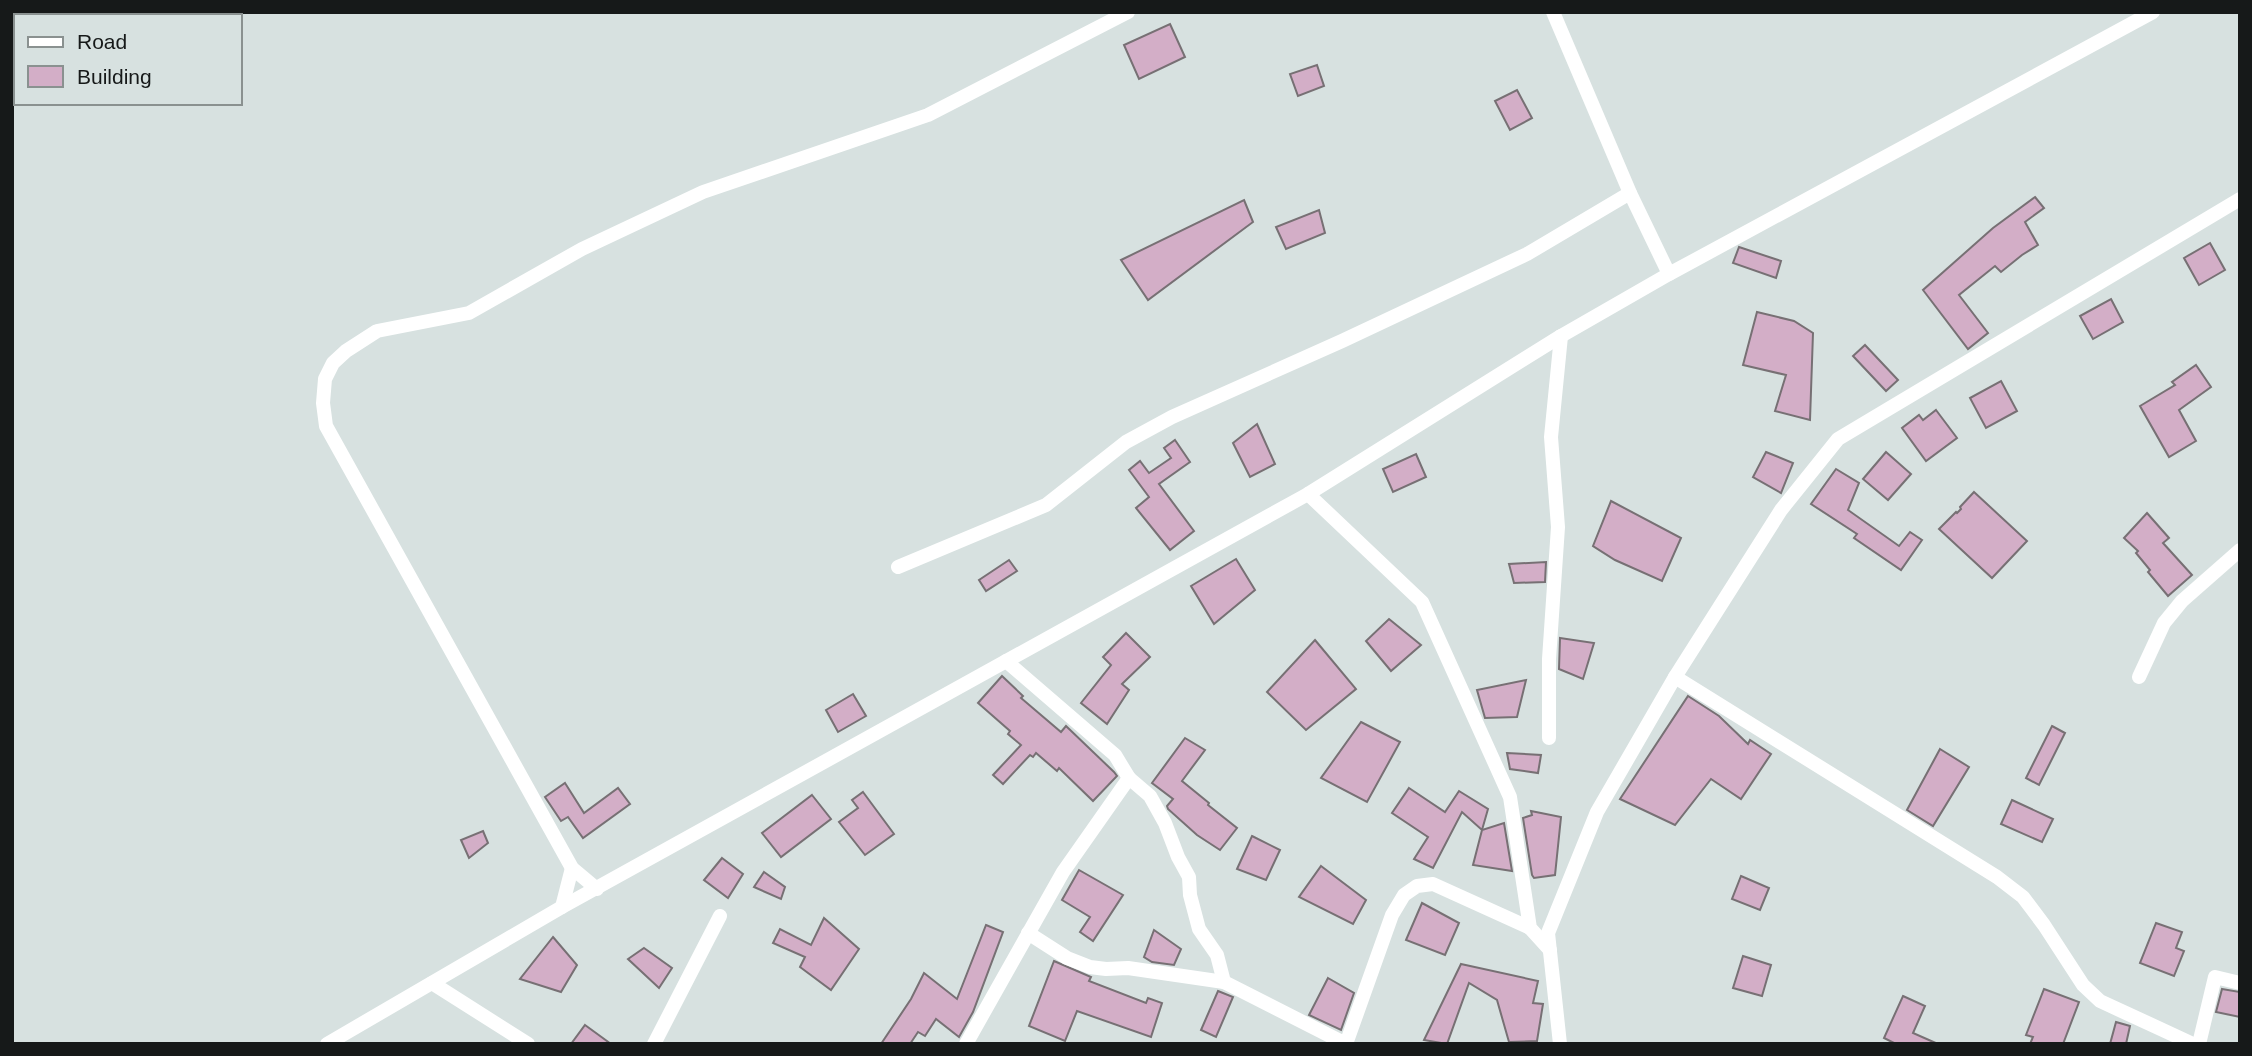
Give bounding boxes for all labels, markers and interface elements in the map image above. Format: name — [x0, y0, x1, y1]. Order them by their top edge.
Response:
legend — [14, 14, 242, 105]
text: Road — [77, 30, 127, 53]
text: Building — [77, 65, 152, 88]

